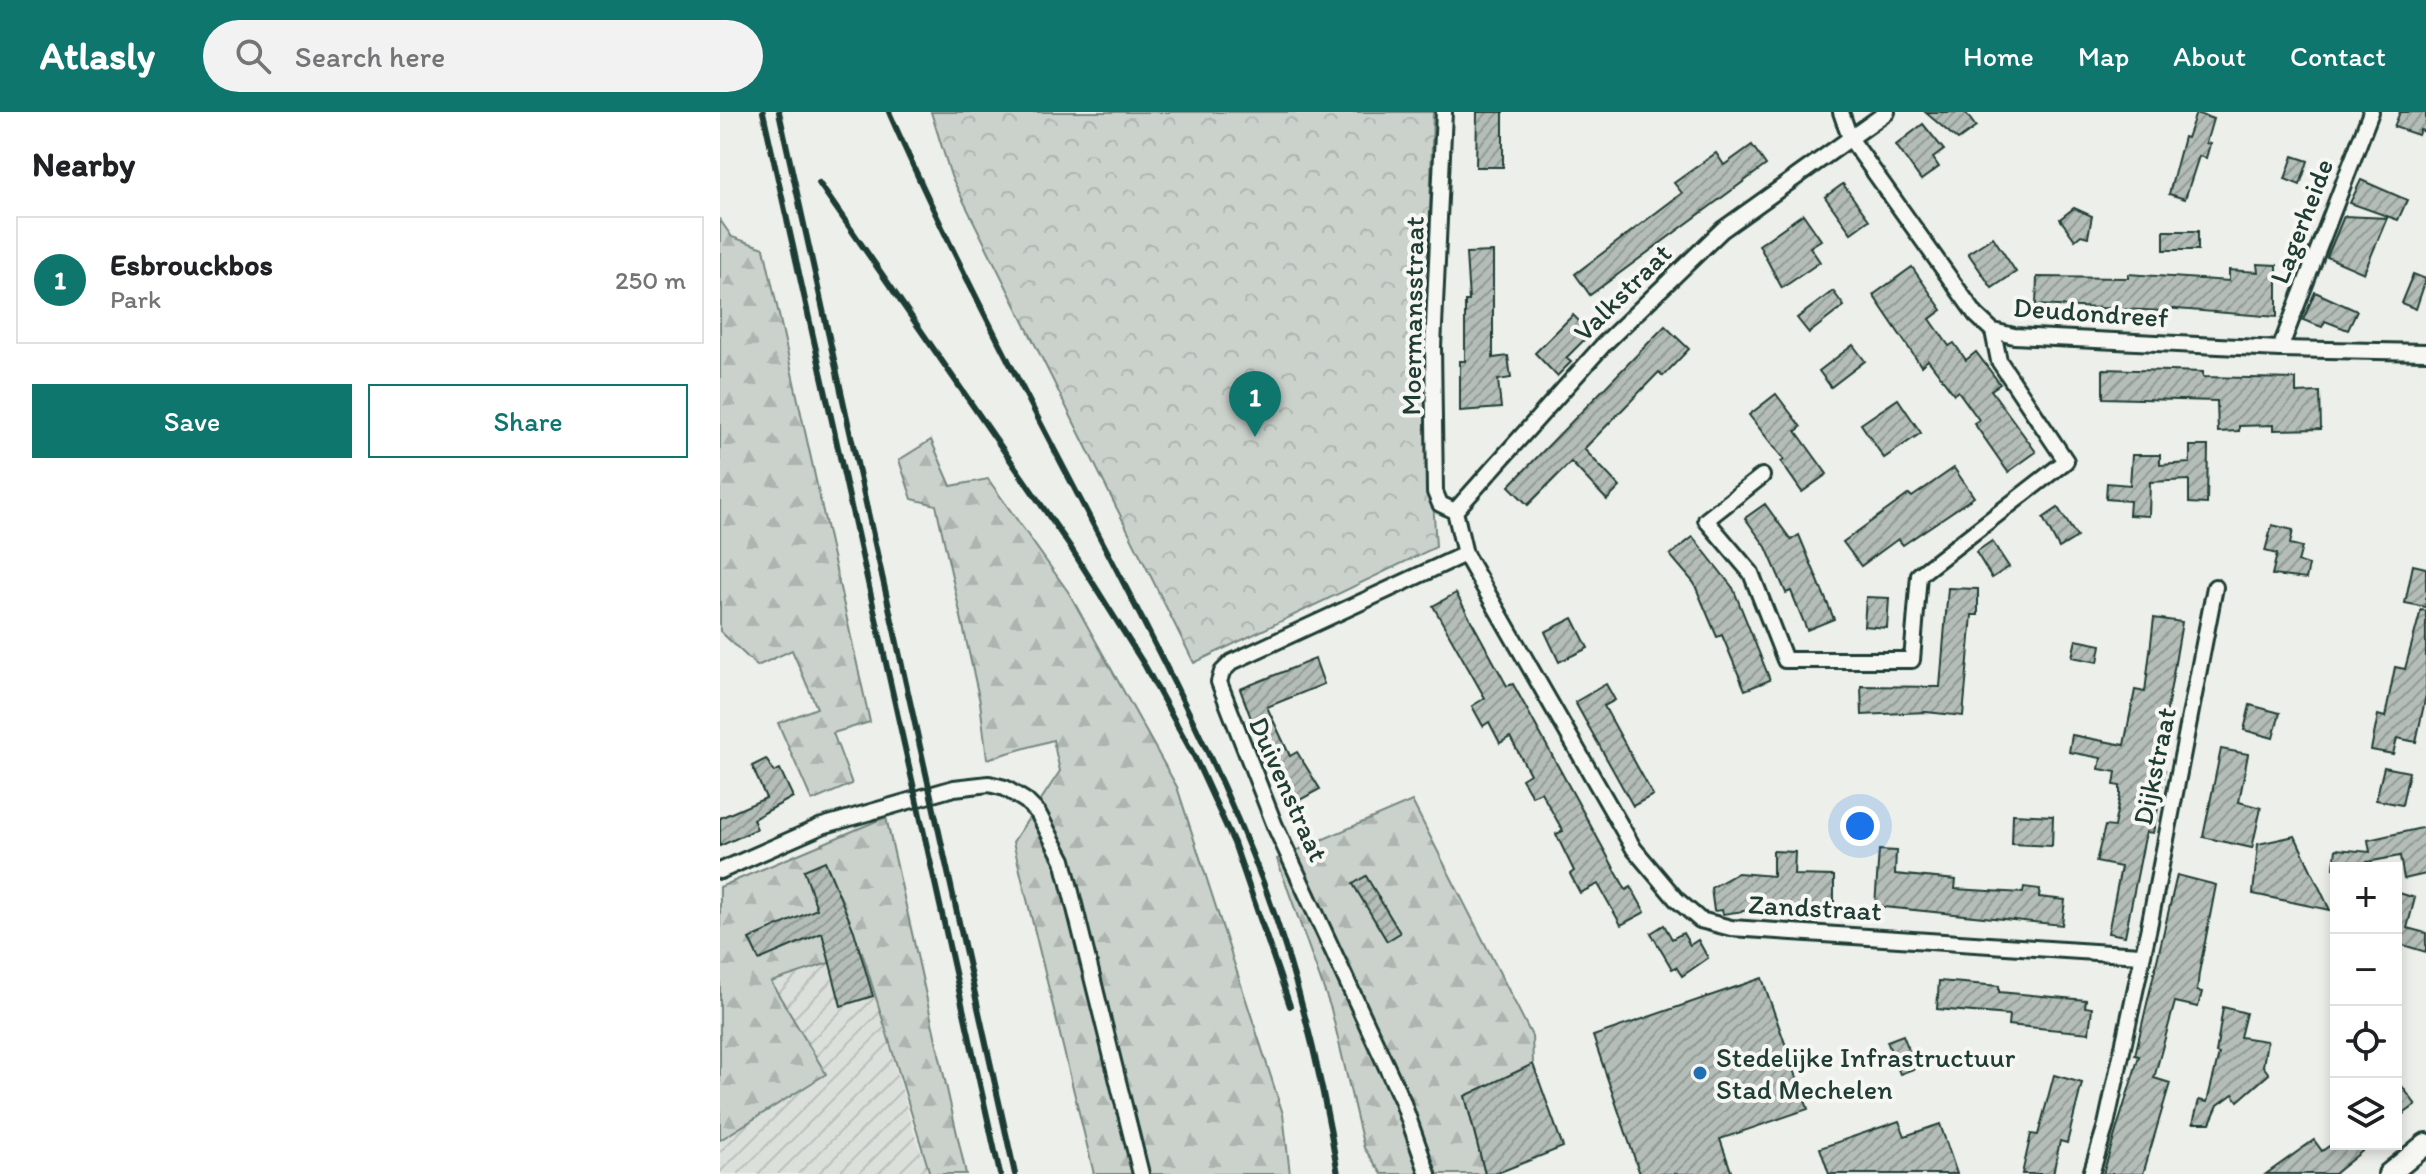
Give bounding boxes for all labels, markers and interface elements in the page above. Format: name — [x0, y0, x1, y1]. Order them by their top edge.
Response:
search box — [203, 20, 763, 92]
text: Atlasly — [40, 33, 155, 79]
icon: search — [231, 34, 275, 78]
text: Search here — [295, 38, 445, 75]
text: Home — [1963, 39, 2034, 73]
text: Map — [2078, 39, 2129, 73]
text: About — [2173, 39, 2246, 73]
text: Contact — [2290, 39, 2386, 73]
text: Nearby — [32, 144, 135, 185]
street label: Lagerheide — [2262, 154, 2340, 288]
street label: Moermansstraat — [1393, 216, 1431, 416]
street label: Valkstraat — [1566, 236, 1678, 348]
text: Esbrouckbos — [110, 246, 273, 283]
text: 1 — [54, 264, 66, 296]
text: 250 m — [615, 264, 686, 296]
text: Park — [110, 283, 161, 315]
street label: Deudondreef — [2012, 290, 2170, 334]
pin: 1 — [1229, 371, 1281, 437]
button: Save — [32, 384, 352, 458]
button: Share — [368, 384, 688, 458]
street label: Dijkstraat — [2125, 704, 2183, 828]
street label: Duivenstraat — [1242, 711, 1336, 867]
your location — [1840, 806, 1880, 846]
map controls — [2330, 862, 2402, 1150]
button: + — [2330, 862, 2402, 934]
street label: Zandstraat — [1747, 887, 1883, 927]
button: − — [2330, 934, 2402, 1006]
button: locate — [2330, 1006, 2402, 1078]
place label: Stedelijke Infrastructuur Stad Mechelen — [1716, 1040, 2016, 1106]
marker: Stedelijke Infrastructuur Stad Mechelen — [1691, 1064, 1709, 1082]
button: layers — [2330, 1078, 2402, 1150]

